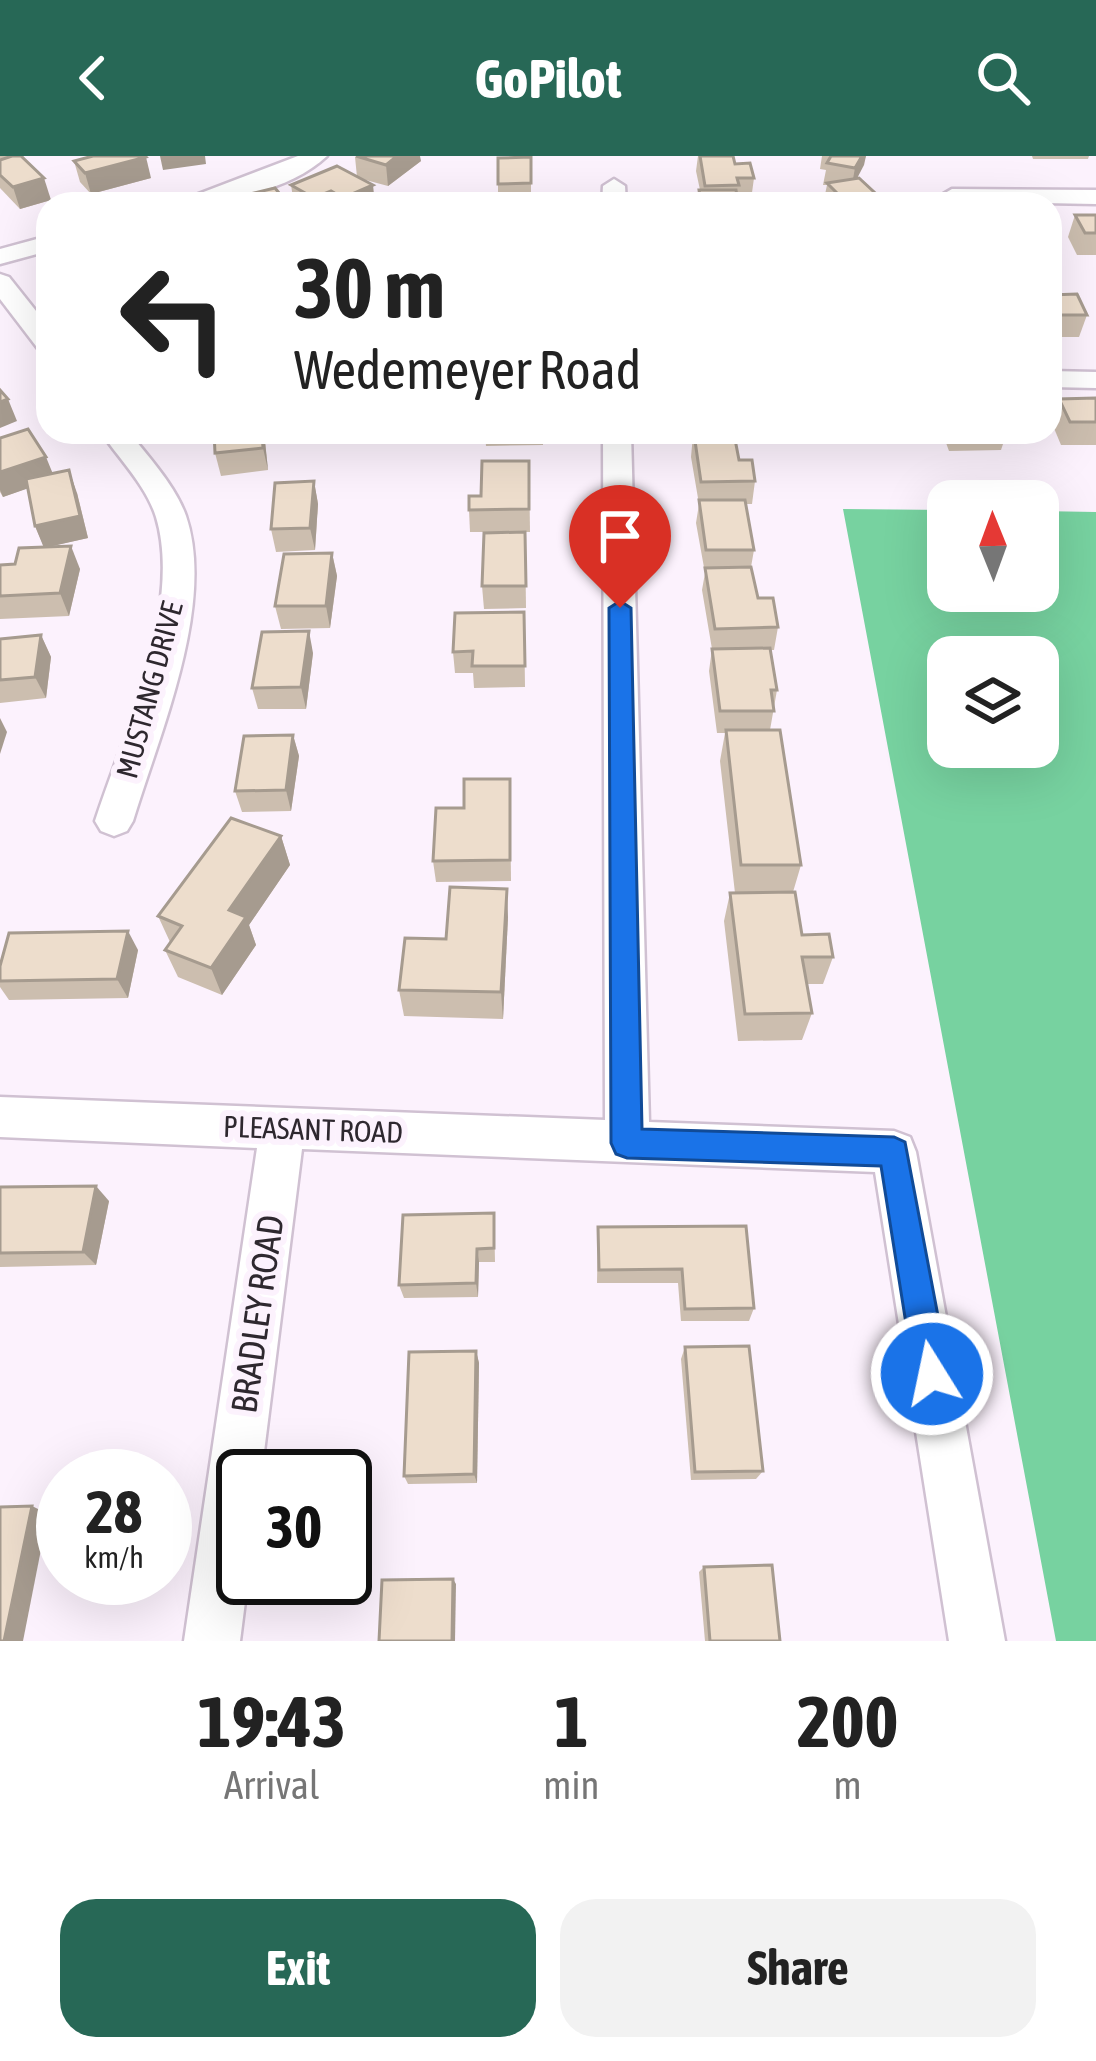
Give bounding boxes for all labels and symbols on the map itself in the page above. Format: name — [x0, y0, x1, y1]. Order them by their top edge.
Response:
north arrow — [927, 480, 1059, 612]
pin — [569, 485, 671, 608]
street label: MUSTANG DRIVE — [109, 597, 189, 782]
street label: PLEASANT ROAD — [223, 1109, 403, 1149]
street label: BRADLEY ROAD — [222, 1212, 292, 1416]
position arrow — [869, 1311, 995, 1437]
speed limit sign: 30 — [216, 1449, 372, 1605]

